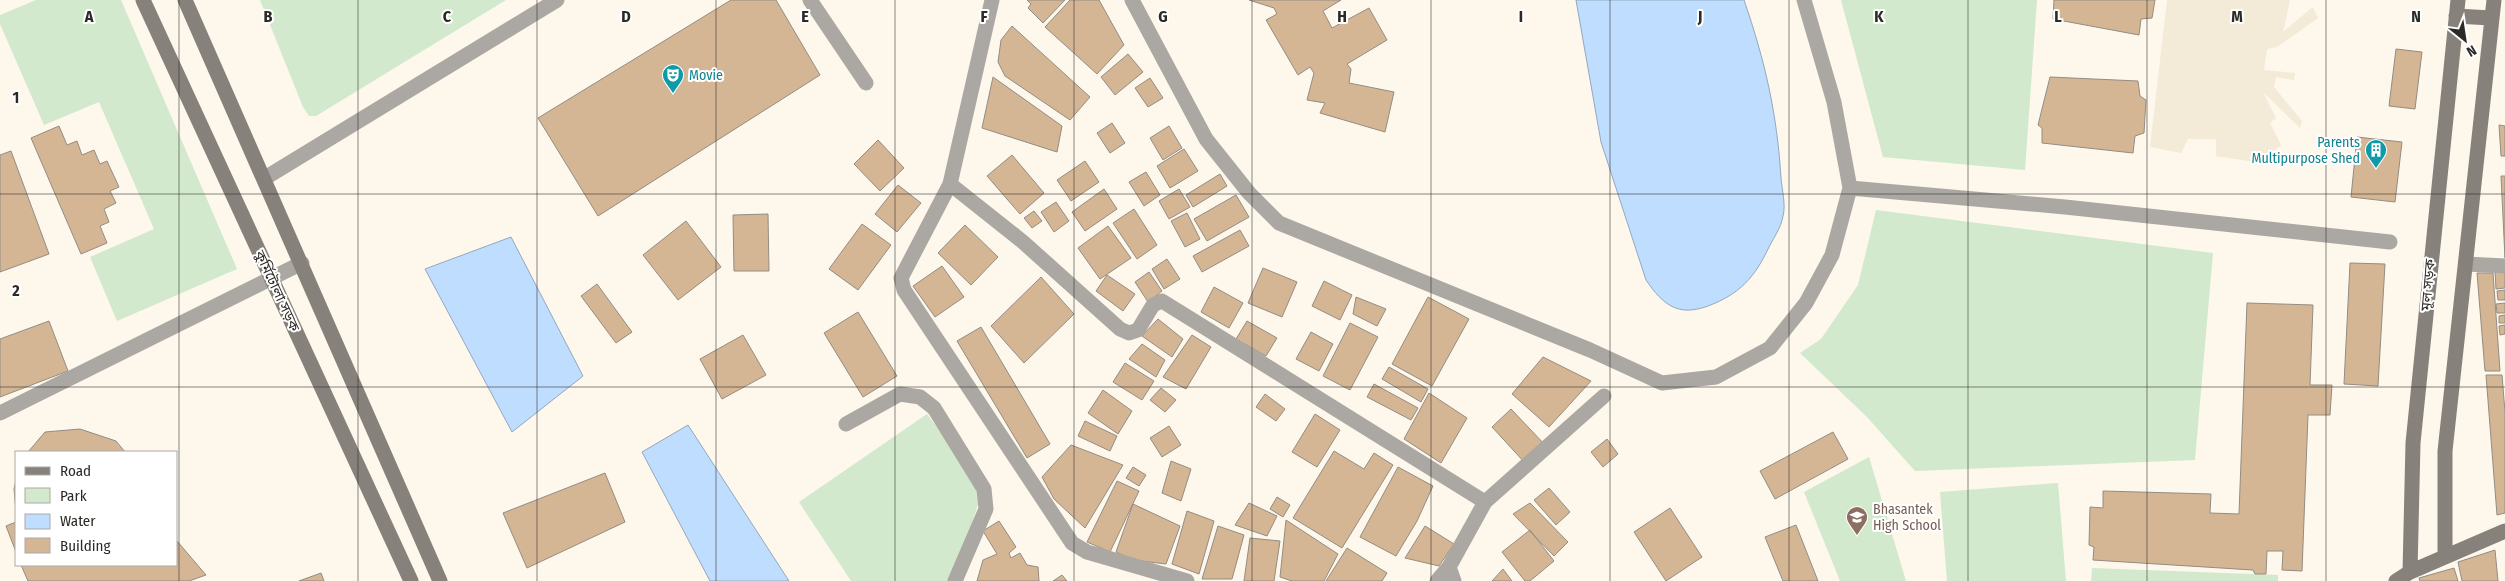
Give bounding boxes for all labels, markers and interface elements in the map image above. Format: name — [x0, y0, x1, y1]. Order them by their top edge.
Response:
text: A — [84, 7, 94, 26]
text: B — [264, 7, 273, 26]
text: C — [443, 7, 452, 26]
text: D — [621, 7, 631, 26]
text: E — [801, 7, 809, 26]
text: F — [980, 7, 988, 26]
text: G — [1158, 7, 1168, 26]
text: H — [1337, 7, 1347, 26]
text: I — [1519, 7, 1523, 26]
text: J — [1697, 7, 1702, 26]
text: K — [1874, 7, 1884, 26]
text: L — [2054, 7, 2062, 26]
text: M — [2231, 7, 2243, 26]
text: N — [2411, 7, 2421, 26]
north arrow — [2440, 15, 2490, 65]
text: N — [2463, 41, 2479, 60]
theatre icon: Movie — [661, 63, 685, 94]
place label: Movie — [689, 67, 723, 84]
text: 1 — [13, 88, 19, 107]
place label: Parents Multipurpose Shed — [2252, 134, 2360, 167]
building icon: Parents Multipurpose Shed — [2364, 138, 2388, 169]
street label: কুর্মিটোলা সড়ক — [250, 247, 304, 335]
street label: মূল সড়ক — [2417, 258, 2439, 313]
text: 2 — [11, 281, 20, 300]
legend — [15, 451, 178, 566]
text: Road — [60, 462, 91, 480]
text: Park — [60, 487, 87, 505]
place label: Bhasantek High School — [1873, 501, 1941, 534]
school or university icon: Bhasantek High School — [1845, 505, 1869, 536]
text: Water — [60, 512, 96, 530]
text: Building — [60, 537, 111, 555]

